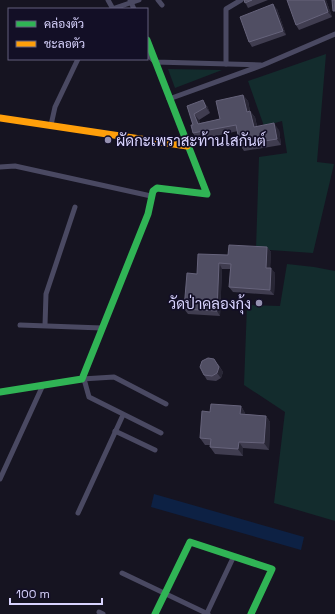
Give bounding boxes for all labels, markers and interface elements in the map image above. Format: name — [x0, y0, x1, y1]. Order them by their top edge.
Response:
legend — [8, 8, 148, 60]
text: คล่องตัว — [44, 16, 84, 32]
text: ชะลอตัว — [44, 36, 85, 52]
place label: ผัดกะเพราสะท้านโสกันต์ — [116, 131, 266, 150]
marker: ผัดกะเพราสะท้านโสกันต์ — [103, 135, 113, 145]
place label: วัดป่าคลองกุ้ง — [169, 294, 251, 315]
marker: วัดป่าคลองกุ้ง — [254, 298, 264, 308]
scale bar — [10, 580, 102, 606]
text: 100 m — [16, 586, 50, 602]

